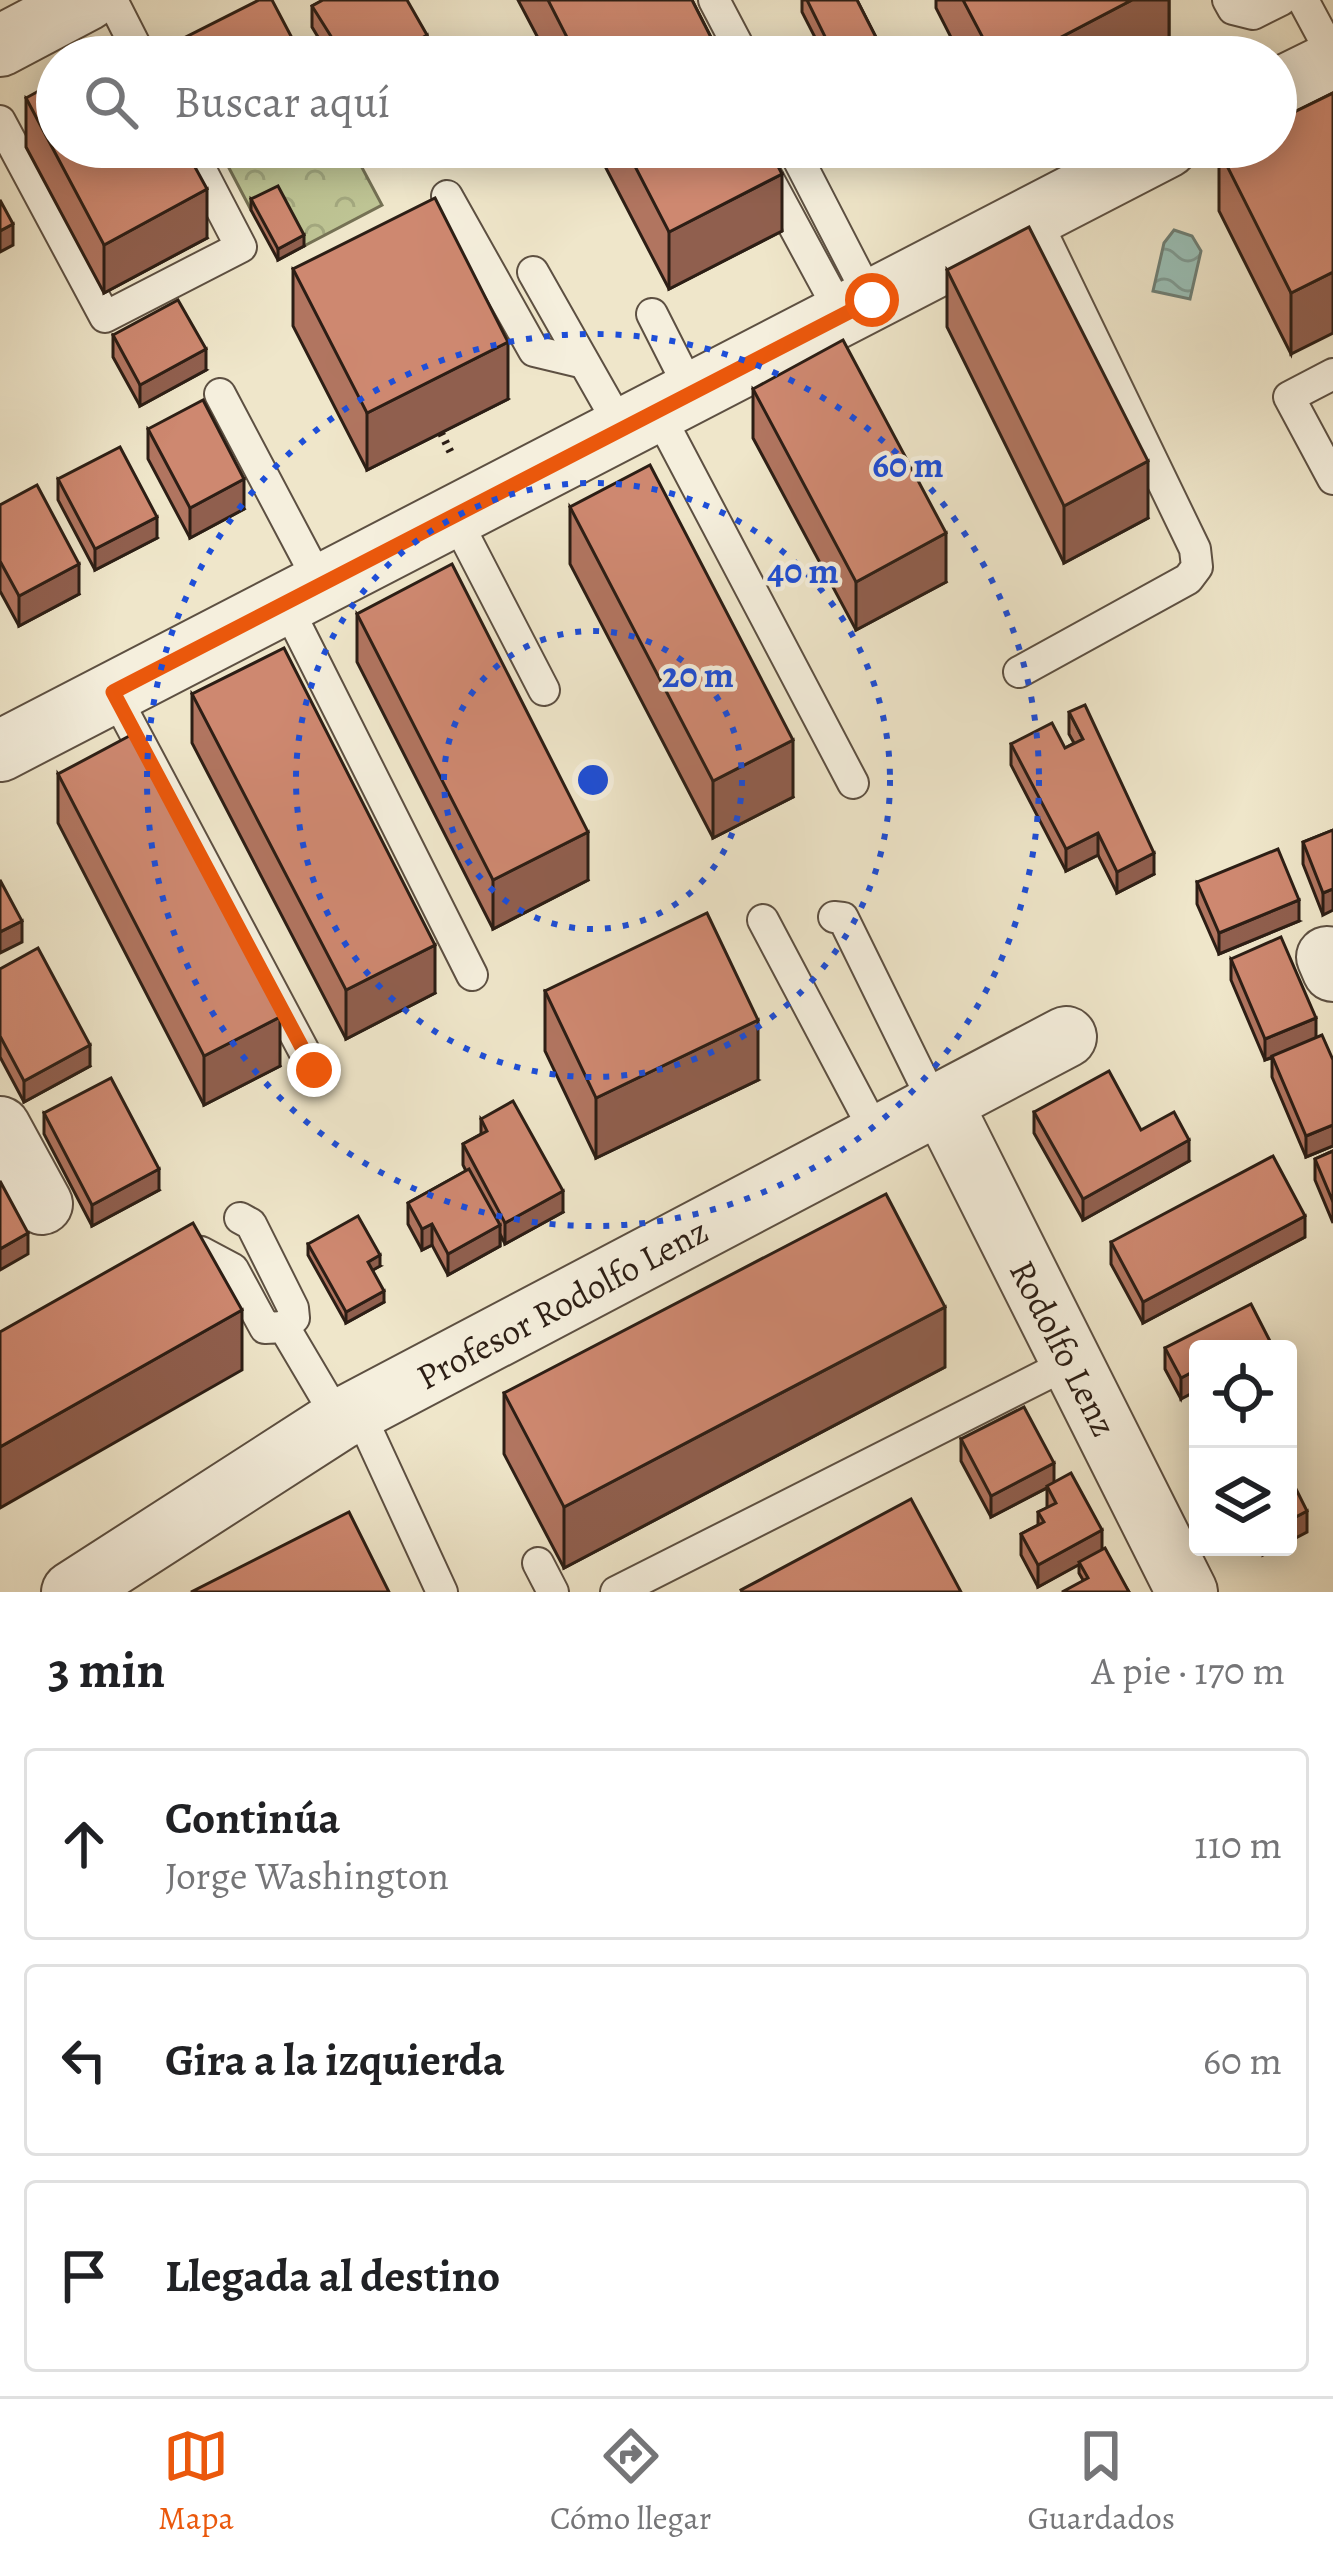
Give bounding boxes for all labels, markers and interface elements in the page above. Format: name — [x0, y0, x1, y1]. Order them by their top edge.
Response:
search box — [36, 36, 1297, 168]
icon: search — [78, 69, 144, 135]
text: Buscar aquí — [174, 71, 390, 133]
route start — [845, 273, 899, 327]
text: 60 m — [872, 440, 944, 489]
text: 40 m — [767, 546, 839, 595]
text: 20 m — [662, 650, 734, 699]
centre of rings — [572, 759, 614, 801]
route end — [287, 1043, 341, 1097]
street label: Profesor Rodolfo Lenz — [408, 1206, 716, 1401]
street label: Rodolfo Lenz — [998, 1252, 1129, 1445]
map controls — [1189, 1340, 1297, 1556]
button: locate — [1189, 1340, 1297, 1448]
button: layers — [1189, 1448, 1297, 1556]
text: 3 min — [48, 1635, 165, 1705]
text: A pie · 170 m — [1092, 1644, 1285, 1697]
text: Continúa — [165, 1787, 340, 1849]
icon: ahead — [51, 1811, 117, 1877]
text: 110 m — [1194, 1818, 1282, 1871]
text: Jorge Washington — [165, 1849, 449, 1902]
icon: left — [51, 2027, 117, 2093]
text: Gira a la izquierda — [165, 2029, 505, 2091]
text: 60 m — [1203, 2034, 1282, 2087]
icon: arrive — [51, 2243, 117, 2309]
text: Llegada al destino — [165, 2245, 500, 2307]
tab: Mapa — [158, 2423, 234, 2540]
tab: Cómo llegar — [550, 2423, 711, 2540]
tab: Guardados — [1028, 2423, 1175, 2540]

